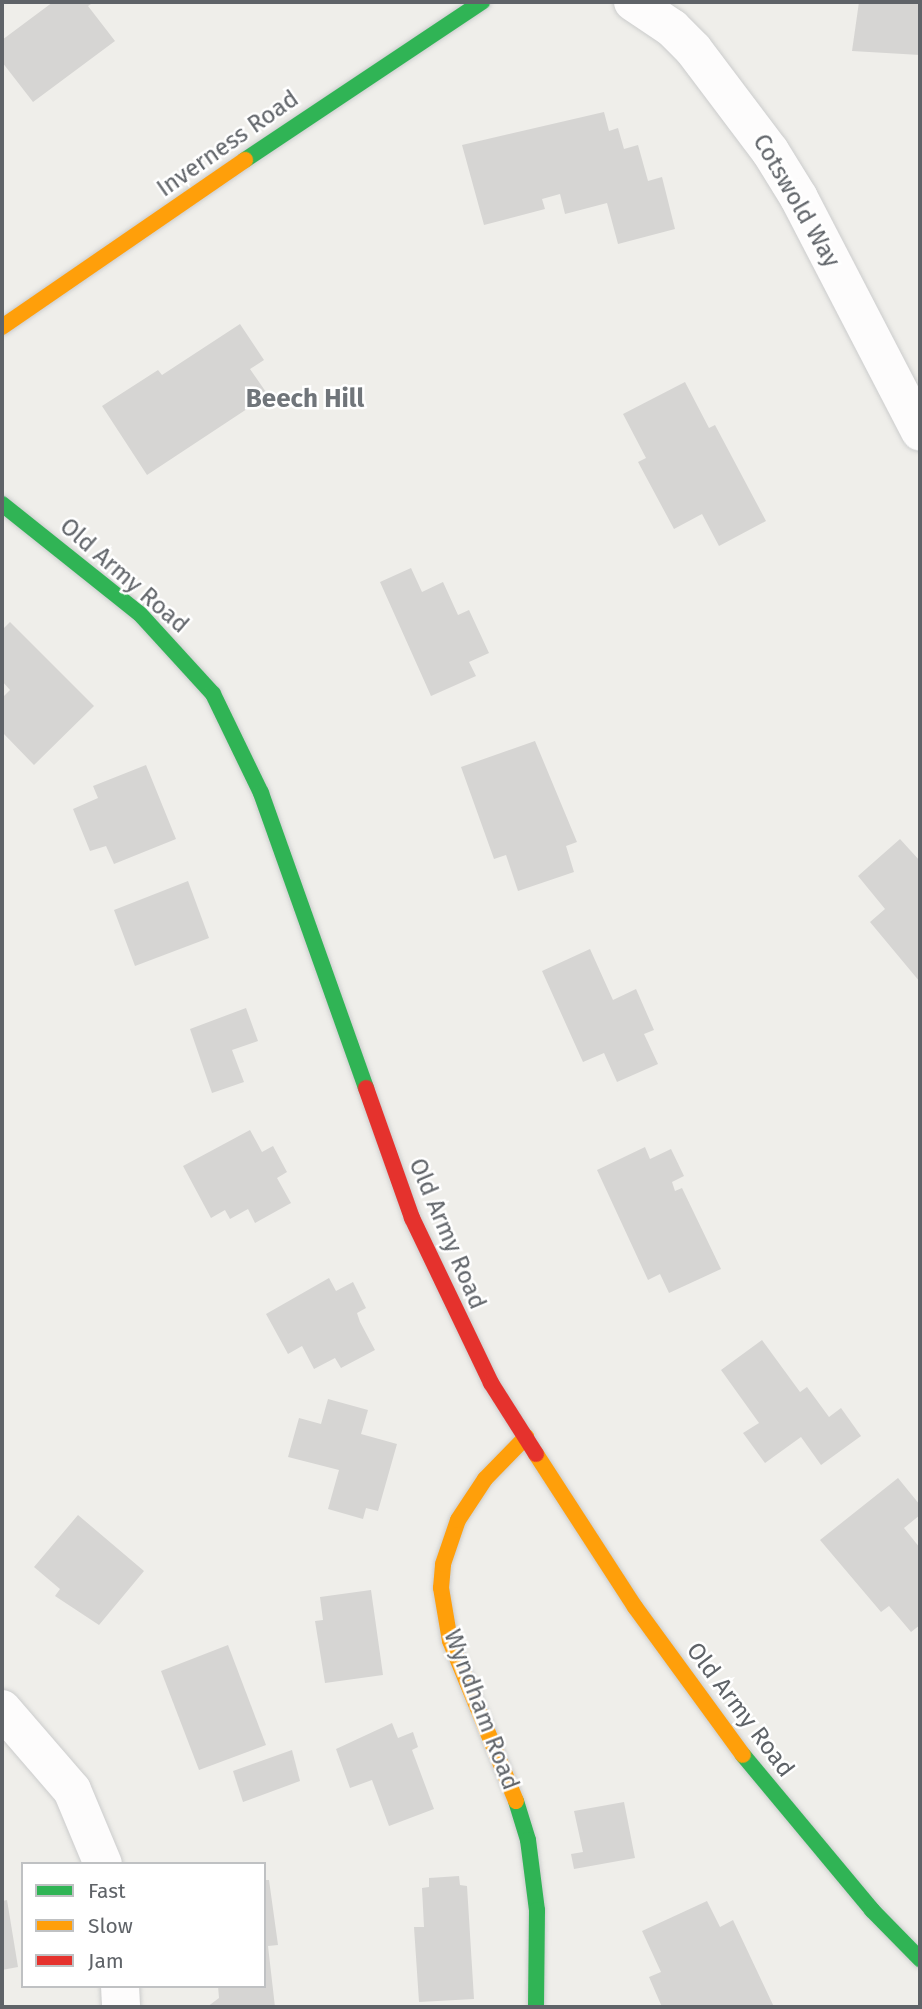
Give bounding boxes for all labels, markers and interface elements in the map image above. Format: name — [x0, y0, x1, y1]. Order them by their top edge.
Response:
street label: Inverness Road — [152, 85, 304, 203]
street label: Cotswold Way — [746, 129, 846, 273]
district label: Beech Hill — [246, 383, 364, 415]
street label: Old Army Road — [54, 512, 194, 640]
street label: Old Army Road — [402, 1154, 492, 1314]
street label: Wyndham Road — [437, 1626, 525, 1794]
street label: Old Army Road — [680, 1637, 800, 1783]
legend — [21, 1862, 266, 1988]
text: Fast — [88, 1878, 126, 1904]
text: Slow — [88, 1913, 133, 1939]
text: Jam — [88, 1948, 124, 1974]

